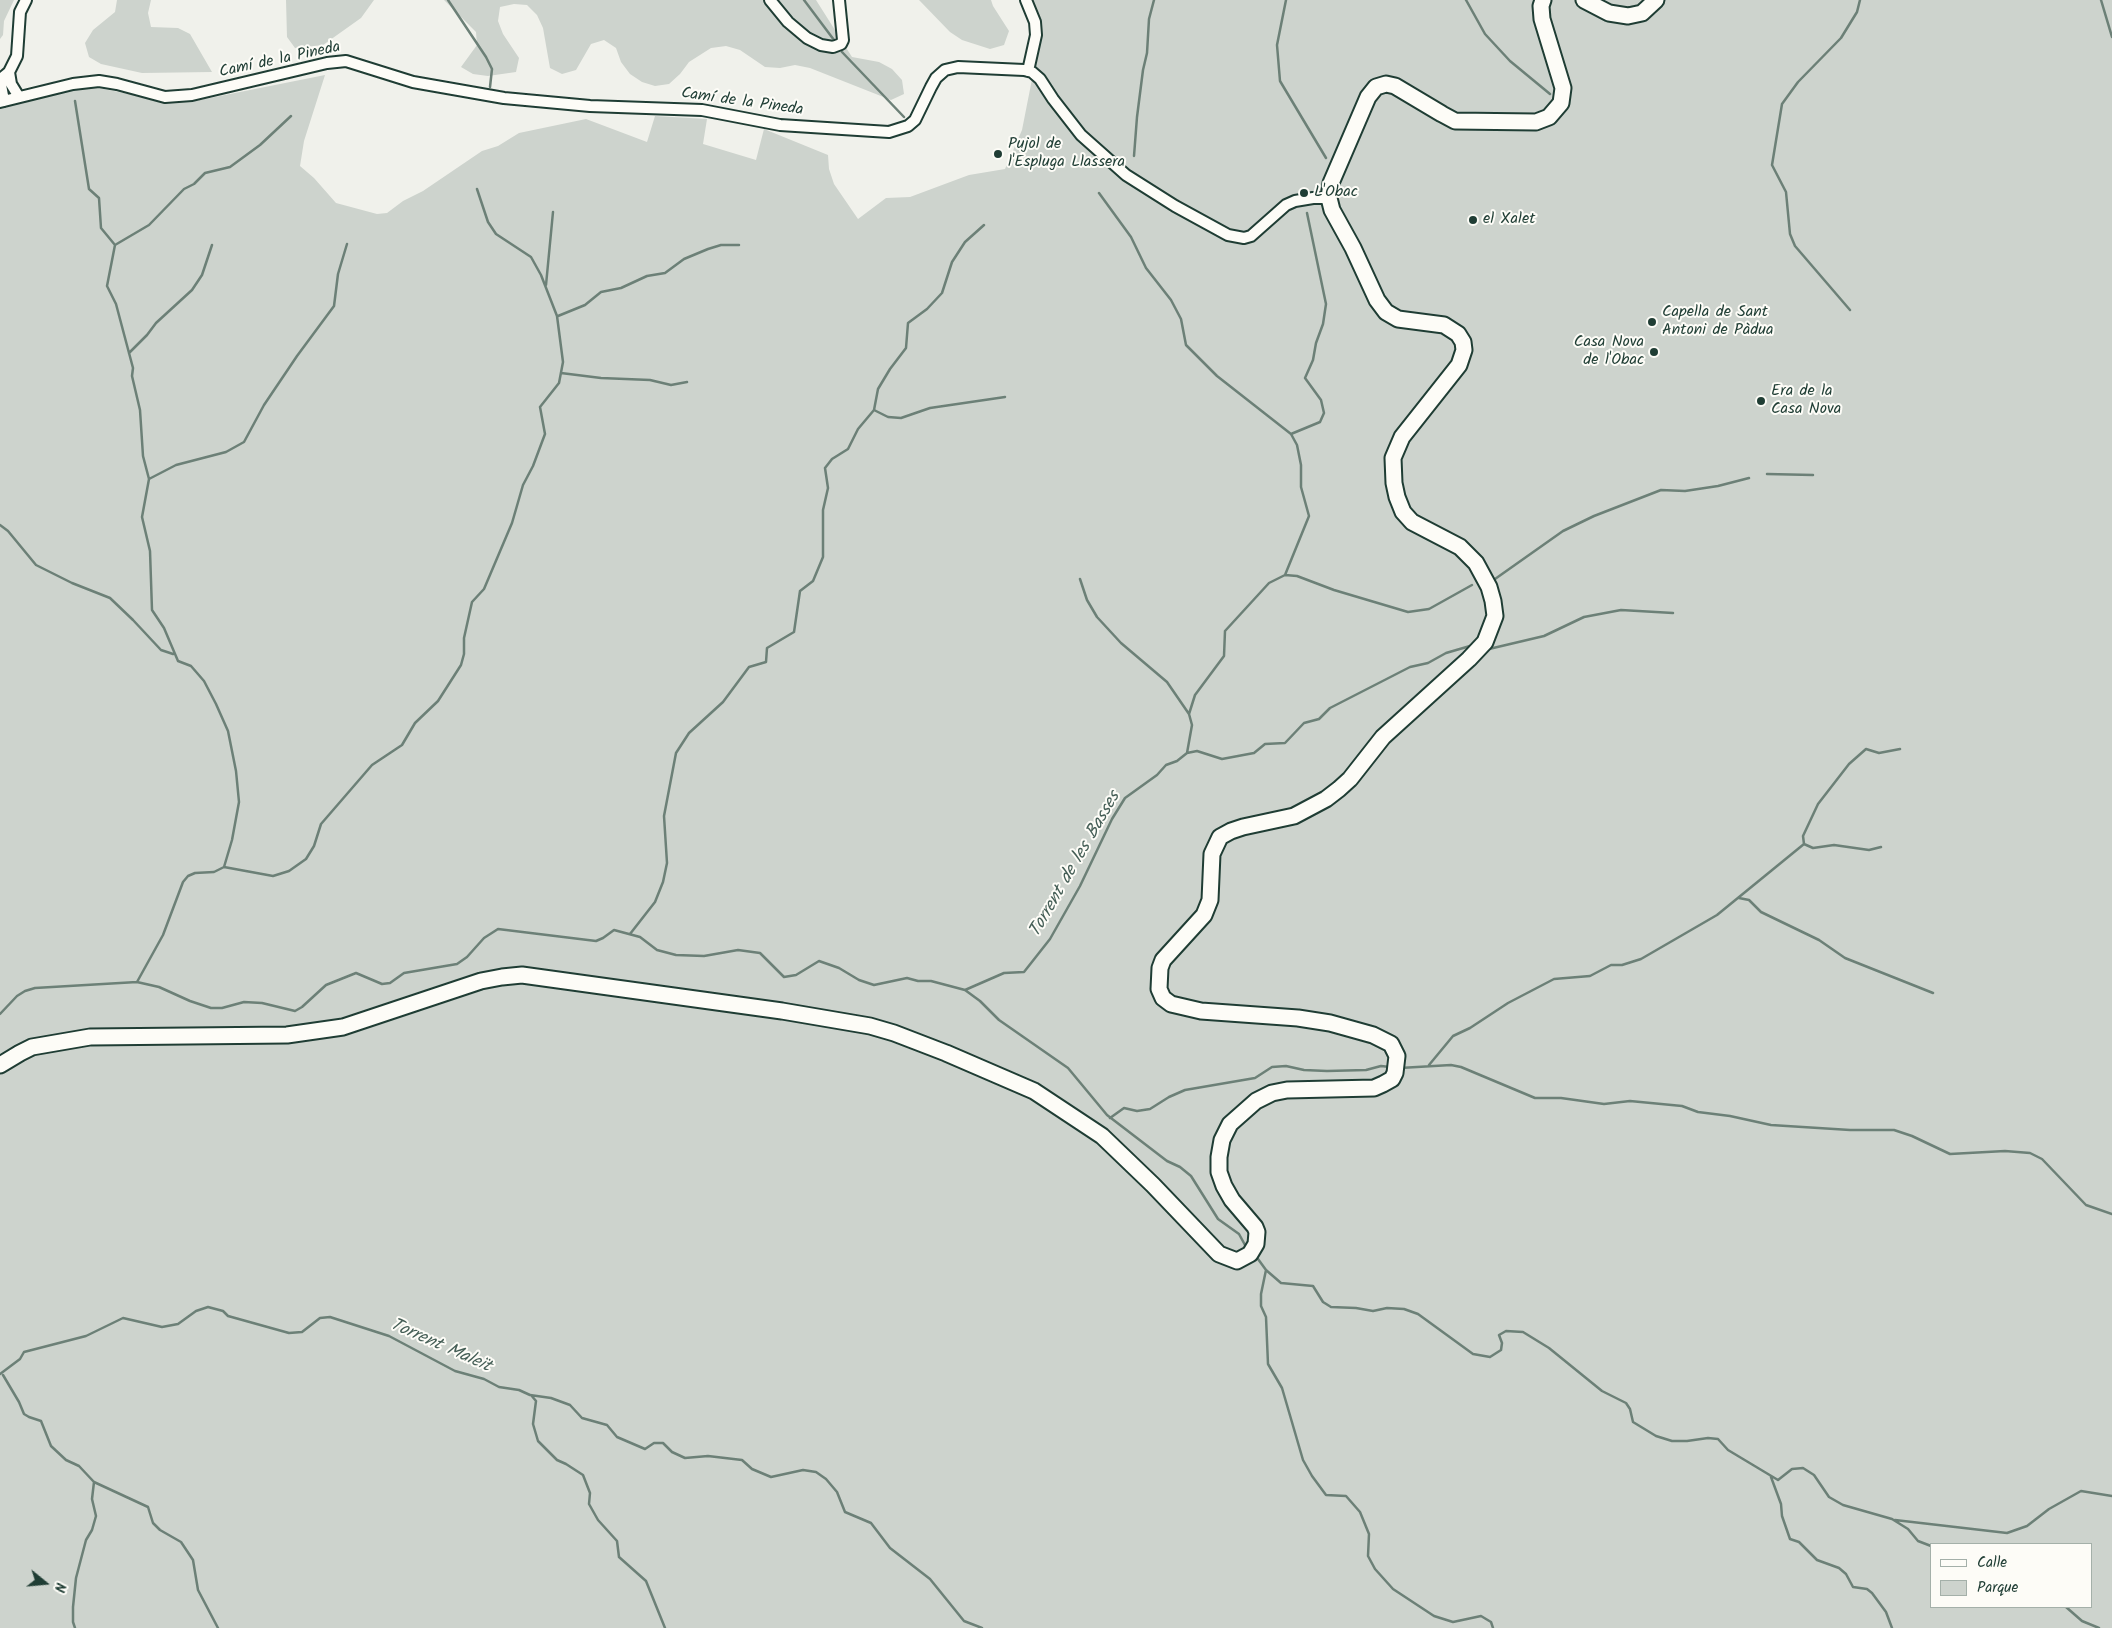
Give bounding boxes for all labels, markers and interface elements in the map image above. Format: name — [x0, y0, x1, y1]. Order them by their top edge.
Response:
street label: Camí de la Pineda — [218, 39, 342, 83]
street label: Camí de la Pineda — [680, 85, 804, 121]
place label: Pujol de l'Espluga Llassera — [1008, 135, 1125, 173]
marker: Pujol de l'Espluga Llassera — [992, 148, 1004, 160]
place label: L'Obac — [1314, 183, 1358, 203]
marker: L'Obac — [1298, 187, 1310, 199]
place label: el Xalet — [1483, 210, 1535, 230]
marker: el Xalet — [1467, 214, 1479, 226]
place label: Capella de Sant Antoni de Pàdua — [1662, 303, 1773, 341]
marker: Capella de Sant Antoni de Pàdua — [1646, 316, 1658, 328]
place label: Casa Nova de l'Obac — [1574, 333, 1644, 371]
marker: Casa Nova de l'Obac — [1648, 346, 1660, 358]
place label: Era de la Casa Nova — [1771, 382, 1841, 420]
marker: Era de la Casa Nova — [1755, 395, 1767, 407]
water label: Torrent de les Basses — [1026, 788, 1126, 942]
water label: Torrent Maleït — [386, 1315, 494, 1379]
legend — [1930, 1543, 2092, 1608]
text: Calle — [1977, 1551, 2007, 1575]
north arrow — [20, 1558, 70, 1608]
text: Parque — [1977, 1576, 2018, 1600]
text: N — [48, 1580, 71, 1595]

